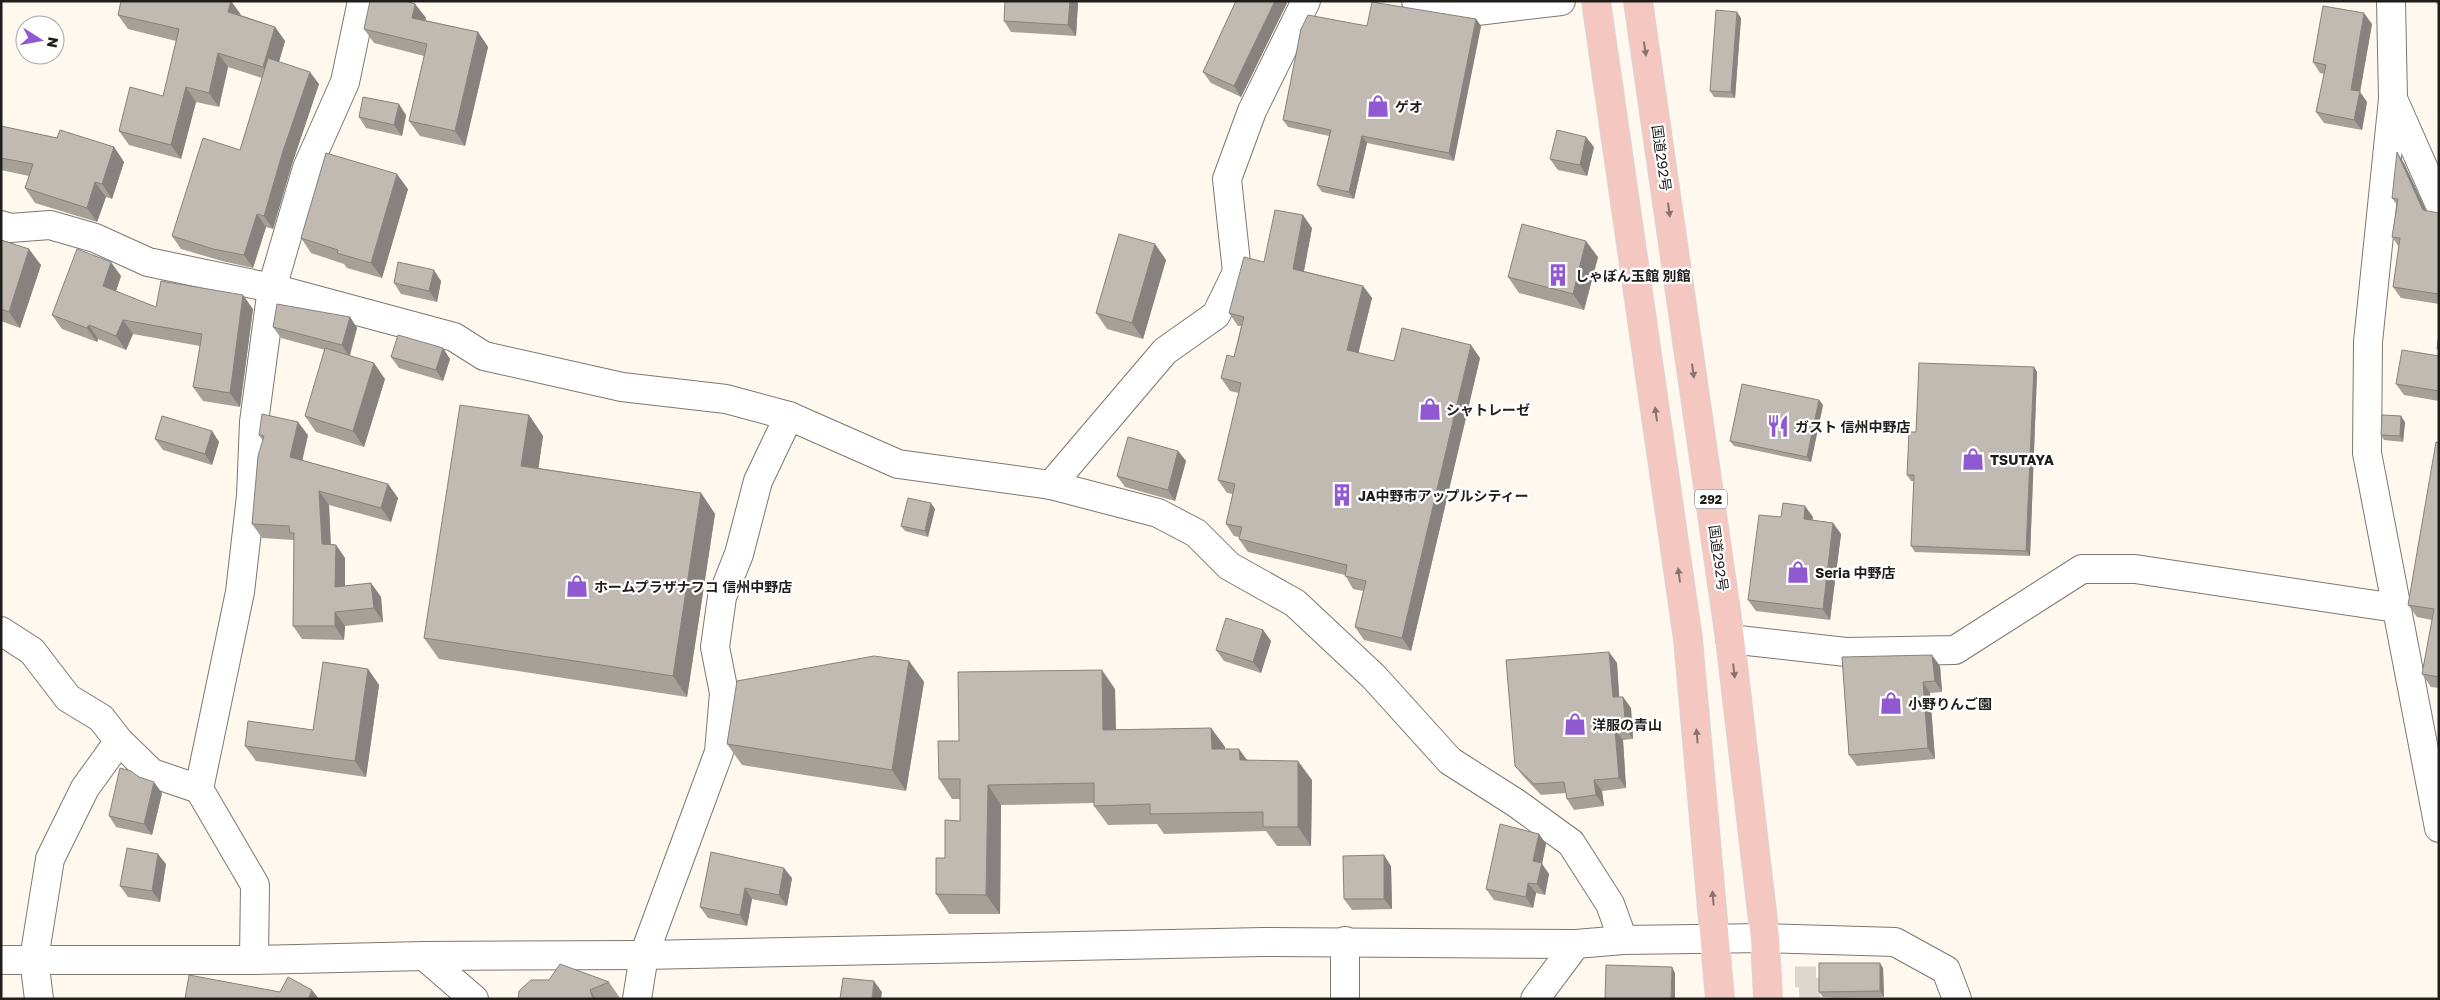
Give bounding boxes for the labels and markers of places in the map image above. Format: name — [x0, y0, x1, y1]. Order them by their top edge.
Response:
shop icon: ゲオ — [1365, 93, 1391, 119]
place label: ゲオ — [1395, 98, 1423, 115]
building icon: しゃぼん玉館 別館 — [1545, 262, 1571, 288]
place label: しゃぼん玉館 別館 — [1575, 267, 1691, 284]
shop icon: シャトレーゼ — [1417, 396, 1443, 422]
place label: シャトレーゼ — [1446, 401, 1530, 418]
restaurant icon: ガスト 信州中野店 — [1765, 413, 1791, 439]
place label: ガスト 信州中野店 — [1795, 418, 1911, 435]
shop icon: TSUTAYA — [1960, 446, 1986, 472]
place label: TSUTAYA — [1990, 451, 2054, 468]
building icon: JA中野市アップルシティー — [1329, 482, 1355, 508]
place label: JA中野市アップルシティー — [1358, 487, 1529, 504]
shop icon: Seria 中野店 — [1785, 559, 1811, 585]
place label: Seria 中野店 — [1815, 564, 1896, 581]
shop icon: ホームプラザナフコ 信州中野店 — [564, 573, 590, 599]
place label: ホームプラザナフコ 信州中野店 — [594, 578, 792, 595]
shop icon: 小野りんご園 — [1878, 690, 1904, 716]
place label: 小野りんご園 — [1908, 695, 1992, 712]
shop icon: 洋服の青山 — [1562, 711, 1588, 737]
place label: 洋服の青山 — [1592, 716, 1662, 733]

